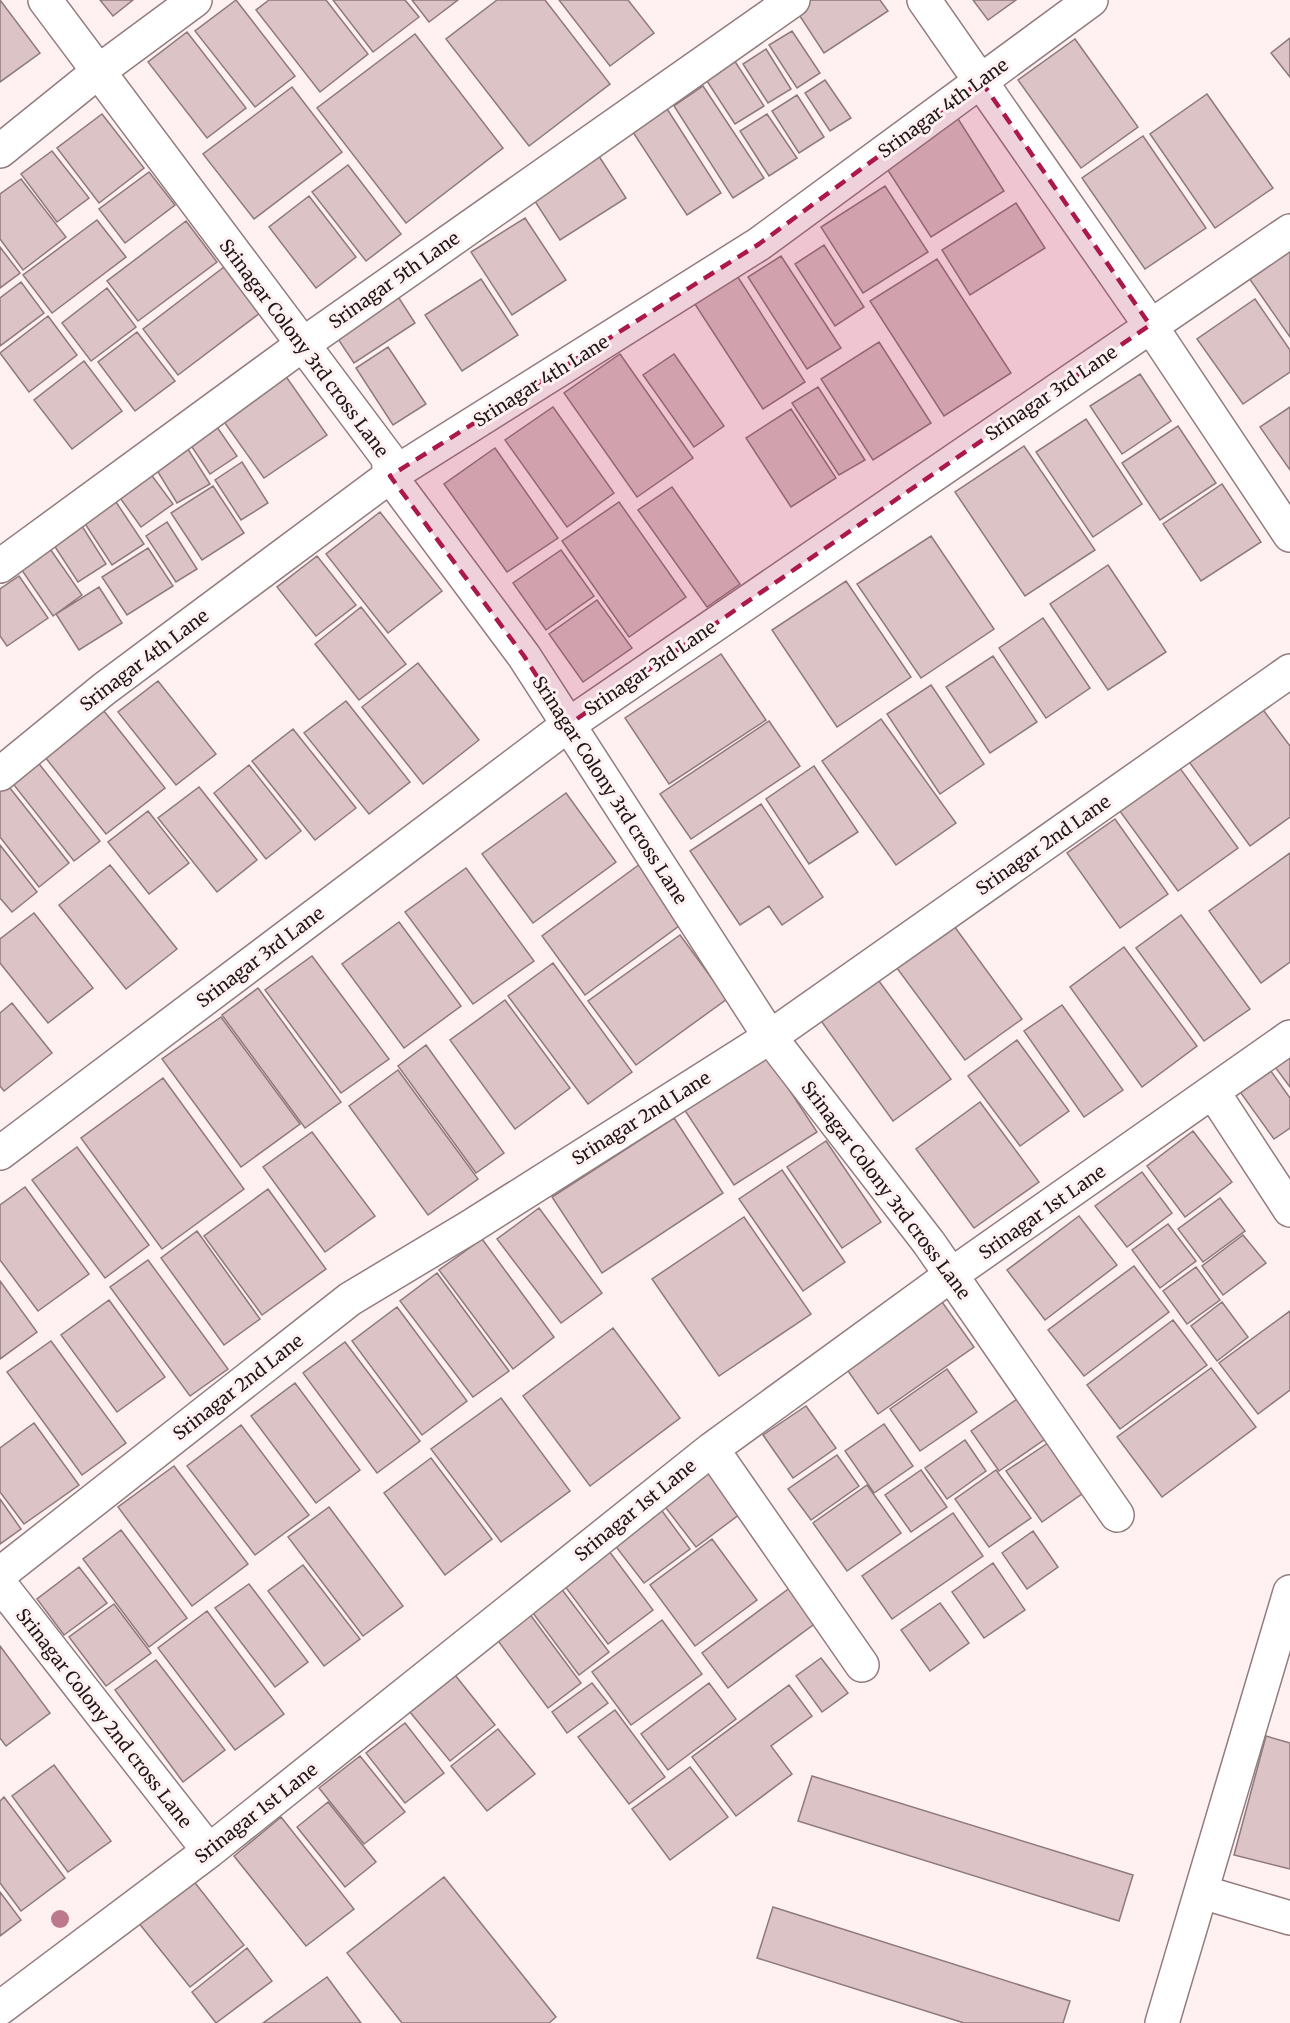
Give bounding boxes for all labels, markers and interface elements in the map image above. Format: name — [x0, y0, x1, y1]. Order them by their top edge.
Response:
street label: Srinagar 4th Lane — [873, 53, 1013, 163]
street label: Srinagar 5th Lane — [324, 226, 464, 334]
street label: Srinagar Colony 3rd cross Lane — [214, 234, 394, 462]
street label: Srinagar 4th Lane — [469, 330, 613, 432]
street label: Srinagar 3rd Lane — [981, 340, 1121, 446]
street label: Srinagar 4th Lane — [75, 604, 213, 716]
street label: Srinagar 3rd Lane — [580, 615, 720, 721]
street label: Srinagar Colony 3rd cross Lane — [528, 672, 692, 908]
street label: Srinagar 2nd Lane — [971, 790, 1115, 900]
street label: Srinagar 3rd Lane — [192, 901, 328, 1013]
street label: Srinagar 2nd Lane — [567, 1066, 715, 1170]
street label: Srinagar Colony 3rd cross Lane — [796, 1076, 976, 1304]
street label: Srinagar 1st Lane — [974, 1160, 1110, 1264]
street label: Srinagar 2nd Lane — [168, 1329, 308, 1445]
street label: Srinagar 1st Lane — [570, 1454, 700, 1566]
street label: Srinagar Colony 2nd cross Lane — [11, 1604, 197, 1832]
street label: Srinagar 1st Lane — [190, 1758, 322, 1868]

